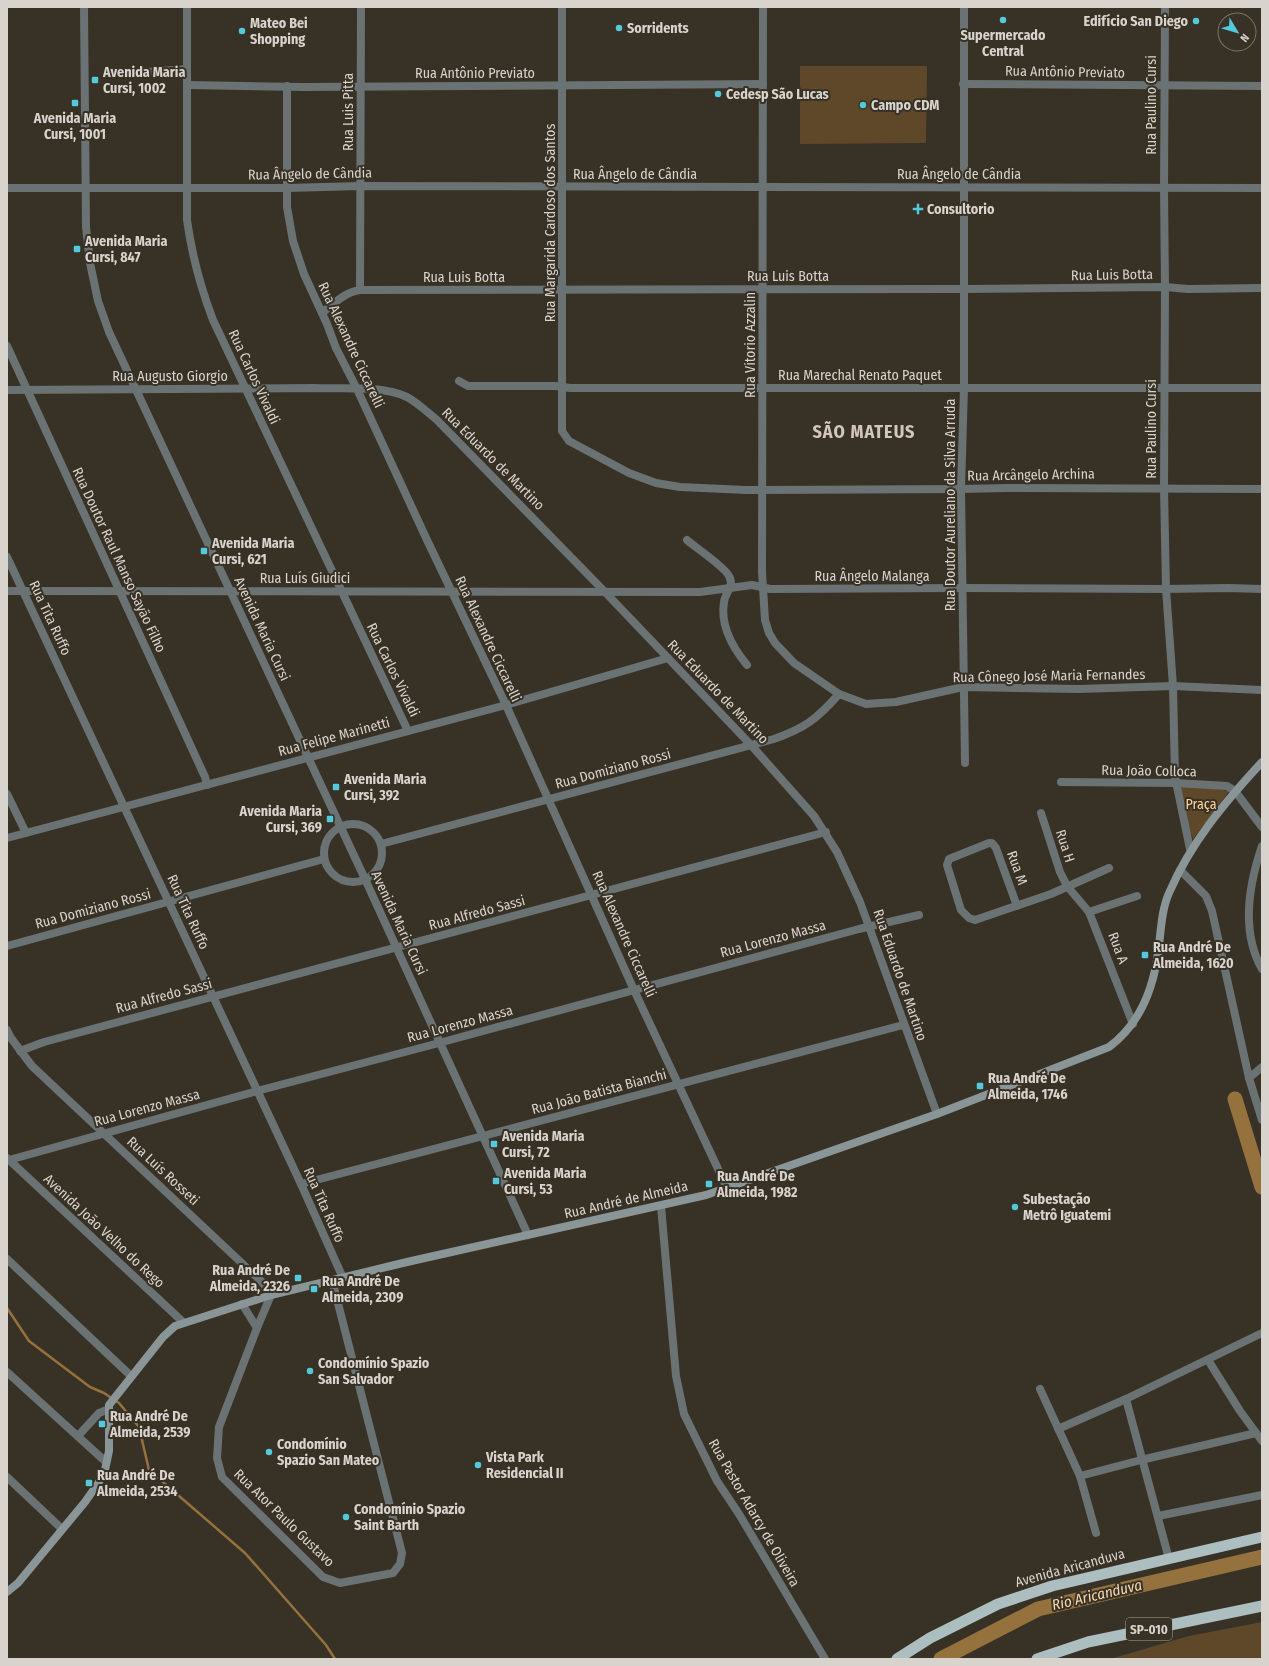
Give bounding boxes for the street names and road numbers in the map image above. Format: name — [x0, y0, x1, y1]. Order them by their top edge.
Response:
street label: Rua Paulino Cursi — [1143, 55, 1160, 155]
street label: Rua Antônio Previato — [1005, 62, 1125, 82]
street label: Rua Antônio Previato — [415, 65, 535, 82]
street label: Rua Luis Pitta — [340, 73, 357, 151]
street label: Rua Margarida Cardoso dos Santos — [542, 124, 559, 322]
street label: Rua Ângelo de Cândia — [248, 163, 372, 184]
street label: Rua Ângelo de Cândia — [573, 165, 697, 183]
street label: Rua Ângelo de Cândia — [897, 165, 1021, 183]
street label: Rua Luis Botta — [1071, 266, 1153, 284]
street label: Rua Luis Botta — [747, 268, 829, 285]
street label: Rua Luis Botta — [423, 269, 505, 286]
street label: Rua Alexandre Ciccarelli — [314, 279, 388, 411]
street label: Rua Vitorio Azzalin — [742, 292, 759, 398]
street label: Rua Carlos Vivaldi — [225, 327, 283, 427]
street label: Rua Marechal Renato Paquet — [778, 367, 942, 384]
street label: Rua Augusto Giorgio — [112, 368, 228, 385]
street label: Rua Paulino Cursi — [1143, 379, 1160, 479]
street label: Rua Doutor Aureliano da Silva Arruda — [942, 398, 959, 611]
street label: Rua Eduardo de Martino — [438, 404, 548, 514]
street label: Rua Doutor Raul Manso Sayão Filho — [69, 465, 169, 655]
street label: Rua Arcângelo Archina — [967, 465, 1095, 485]
street label: Rua Ângelo Malanga — [814, 567, 930, 585]
street label: Rua Luís Giudici — [260, 570, 350, 587]
street label: Rua Alexandre Ciccarelli — [451, 573, 525, 705]
street label: Avenida Maria Cursi — [230, 574, 294, 684]
street label: Rua Tita Ruffo — [25, 578, 75, 658]
street label: Rua Carlos Vivaldi — [363, 620, 423, 720]
street label: Rua Eduardo de Martino — [664, 636, 772, 748]
street label: Rua Cônego José Maria Fernandes — [952, 666, 1146, 686]
street label: Rua Felipe Marinetti — [276, 714, 392, 760]
street label: Rua Domiziano Rossi — [553, 745, 673, 793]
street label: Rua João Colloca — [1101, 762, 1197, 780]
street label: Rua H — [1052, 827, 1078, 865]
street label: Rua M — [1003, 849, 1031, 887]
street label: Avenida Maria Cursi — [367, 868, 431, 978]
street label: Rua Alexandre Ciccarelli — [588, 868, 660, 1000]
street label: Rua Tita Ruffo — [163, 872, 213, 952]
street label: Rua Domiziano Rossi — [33, 885, 153, 933]
street label: Rua Alfredo Sassi — [427, 892, 527, 934]
street label: Rua Eduardo de Martino — [870, 907, 930, 1043]
street label: Rua Lorenzo Massa — [718, 917, 828, 961]
street label: Rua A — [1104, 930, 1132, 967]
street label: Rua Alfredo Sassi — [114, 975, 214, 1017]
street label: Rua Lorenzo Massa — [405, 1002, 515, 1046]
street label: Rua João Batista Bianchi — [530, 1066, 668, 1118]
street label: Rua Lorenzo Massa — [92, 1086, 202, 1130]
street label: Rua Luís Rosseti — [123, 1133, 203, 1209]
street label: Rua Tita Ruffo — [300, 1165, 348, 1245]
street label: Avenida João Velho do Rego — [40, 1170, 168, 1292]
street label: Rua André de Almeida — [563, 1177, 690, 1222]
street label: Rua Pastor Adarcy de Oliveira — [705, 1436, 803, 1590]
street label: Rua Ator Paulo Gustavo — [230, 1466, 338, 1570]
street label: Avenida Aricanduva — [1013, 1545, 1127, 1591]
road number: SP-010 — [1126, 1618, 1172, 1640]

